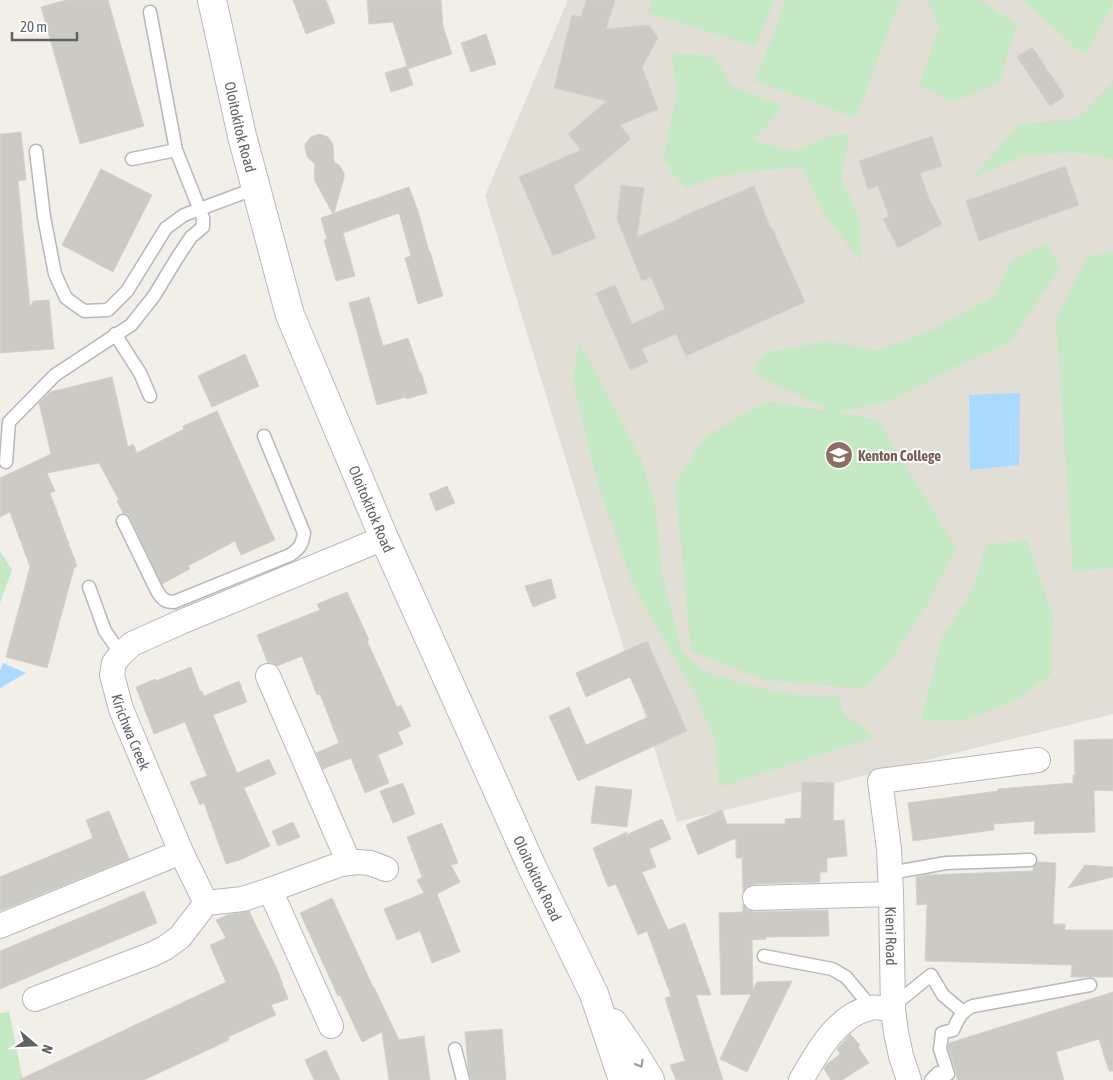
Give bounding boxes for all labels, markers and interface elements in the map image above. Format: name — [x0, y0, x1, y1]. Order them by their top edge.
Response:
scale bar — [12, 10, 78, 42]
text: 20 m — [20, 18, 47, 35]
street label: Oloitokitok Road — [222, 80, 260, 174]
school or university icon: Kenton College — [824, 440, 854, 470]
place label: Kenton College — [858, 447, 941, 464]
street label: Oloitokitok Road — [346, 463, 398, 555]
street label: Kirichwa Creek — [109, 692, 154, 773]
street label: Oloitokitok Road — [510, 833, 565, 924]
street label: Kieni Road — [883, 906, 901, 966]
north arrow — [10, 1020, 60, 1070]
text: N — [38, 1043, 56, 1056]
one-way arrow — [634, 1059, 644, 1068]

